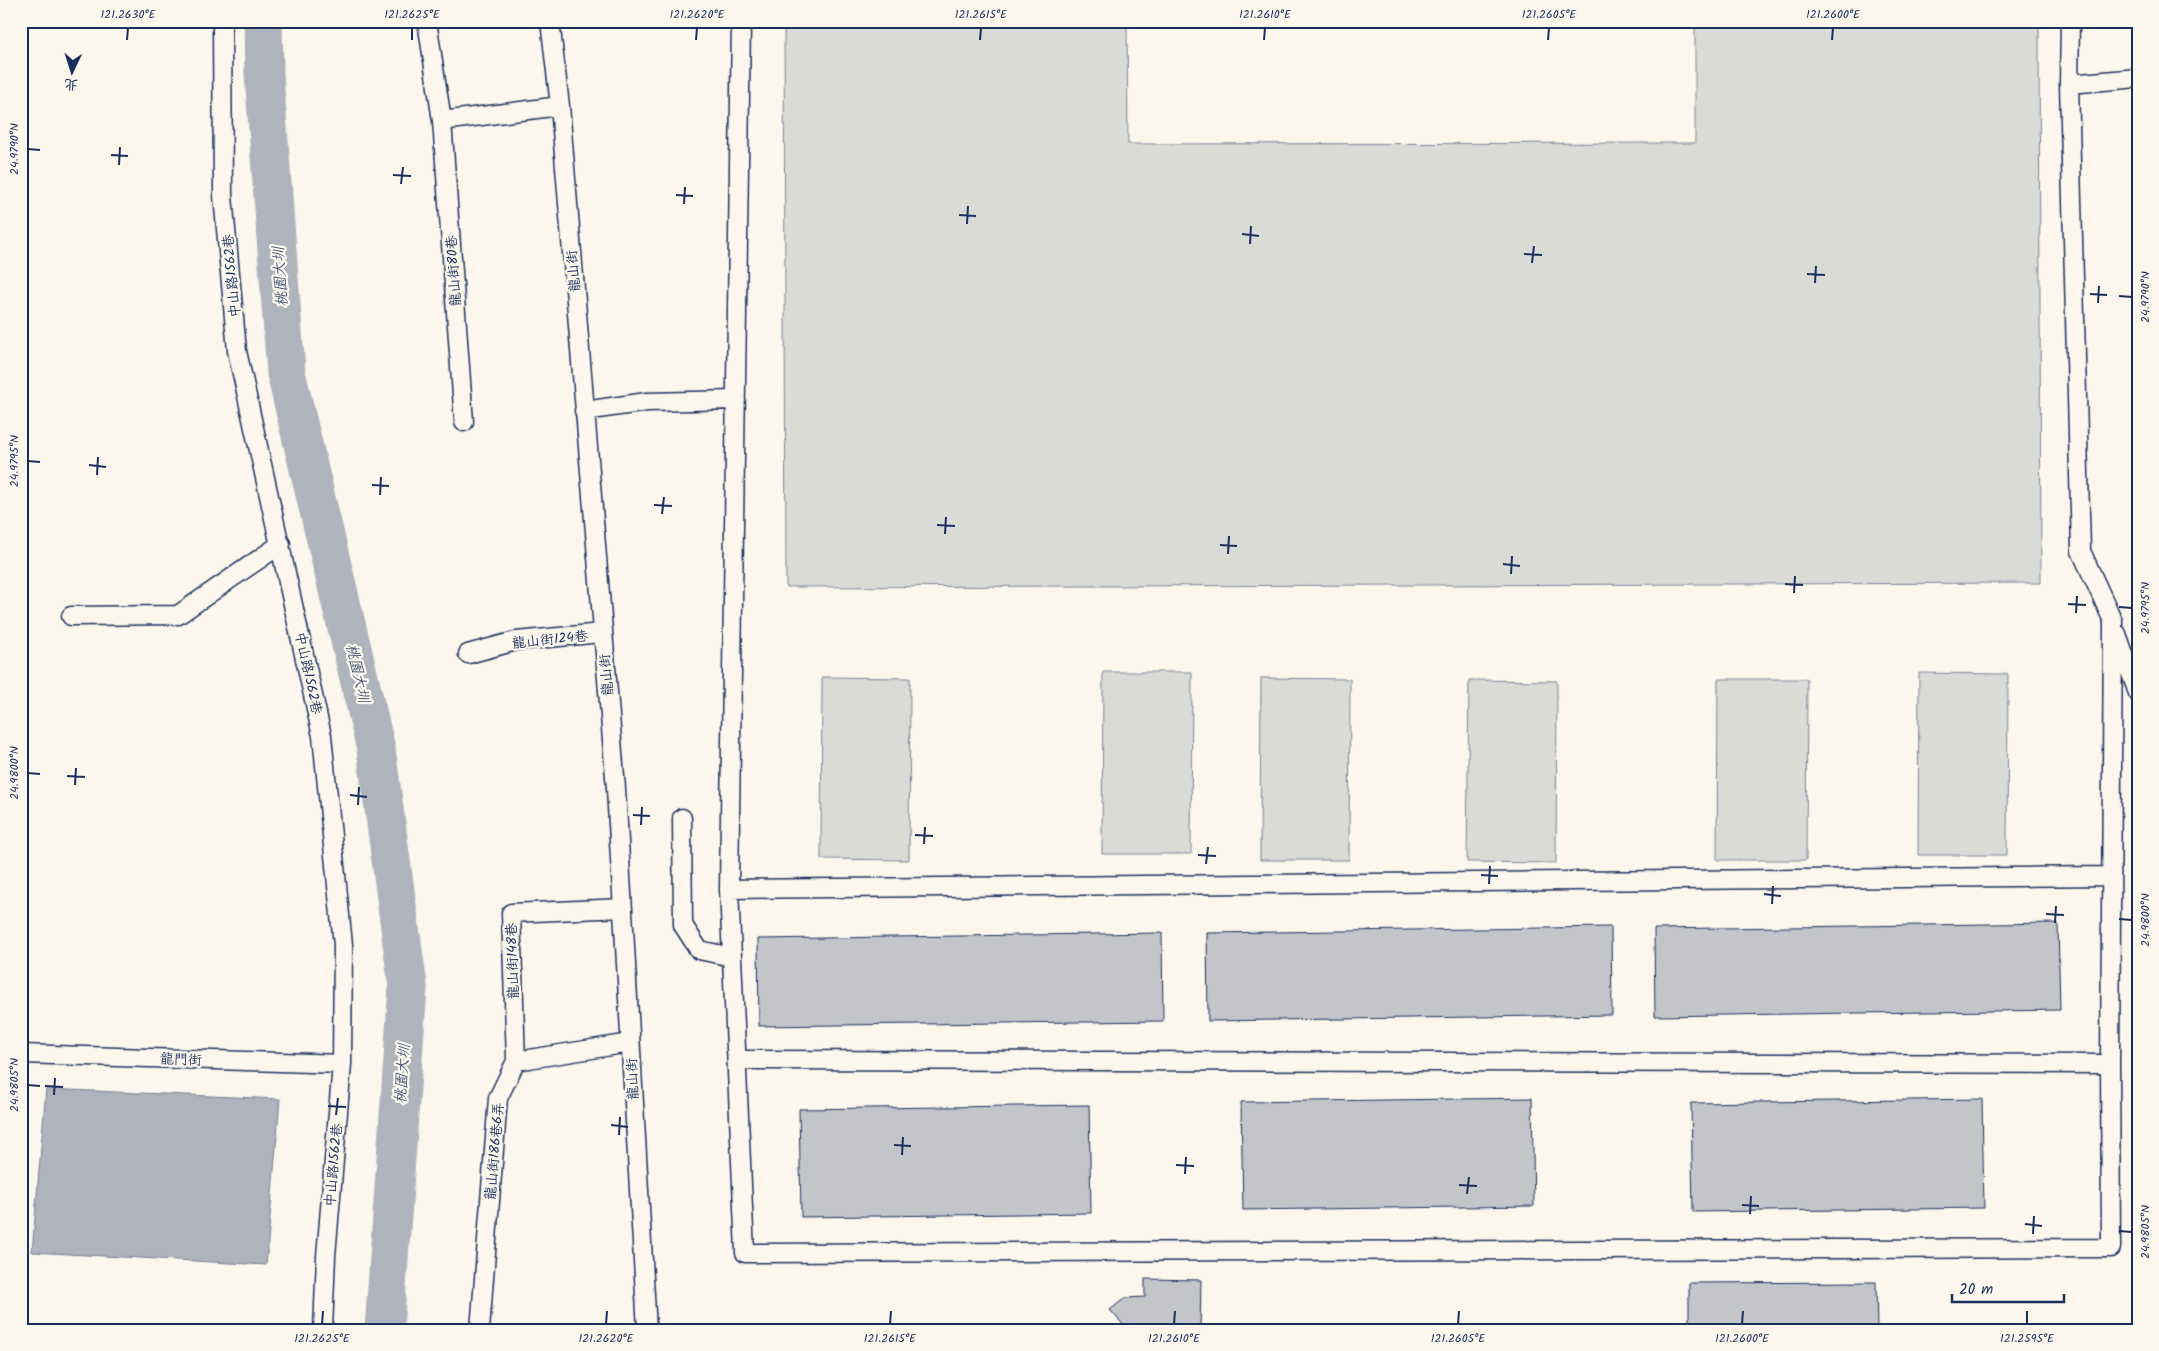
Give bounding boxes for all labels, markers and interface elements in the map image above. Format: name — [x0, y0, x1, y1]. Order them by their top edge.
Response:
text: 121.2630°E — [101, 5, 156, 24]
text: 121.2625°E — [384, 5, 441, 24]
text: 121.2620°E — [669, 5, 726, 24]
text: 121.2615°E — [955, 5, 1008, 24]
text: 121.2610°E — [1239, 5, 1292, 24]
text: 121.2605°E — [1522, 5, 1577, 24]
text: 121.2600°E — [1806, 5, 1861, 24]
north arrow — [48, 48, 98, 98]
text: 北 — [63, 73, 79, 95]
text: 24.9790°N — [5, 123, 24, 175]
street label: 中山路1562巷 — [217, 232, 247, 319]
street label: 龍山街80巷 — [440, 234, 467, 307]
water label: 桃園大圳 — [267, 244, 295, 308]
street label: 龍山街 — [561, 249, 587, 293]
text: 24.9790°N — [2136, 271, 2155, 323]
text: 24.9795°N — [5, 435, 24, 487]
text: 24.9795°N — [2136, 582, 2155, 634]
street label: 龍山街124巷 — [511, 625, 590, 655]
street label: 中山路1562巷 — [289, 630, 328, 717]
water label: 桃園大圳 — [339, 641, 376, 707]
street label: 龍山街 — [594, 653, 620, 697]
text: 24.9800°N — [5, 746, 24, 800]
text: 24.9800°N — [2136, 893, 2155, 947]
street label: 龍山街148巷 — [501, 921, 525, 1000]
water label: 桃園大圳 — [389, 1041, 417, 1105]
street label: 龍門街 — [160, 1048, 202, 1072]
street label: 龍山街 — [621, 1057, 645, 1100]
text: 24.9805°N — [5, 1058, 24, 1112]
street label: 龍山街186巷6弄 — [480, 1101, 510, 1201]
street label: 中山路1562巷 — [319, 1121, 349, 1208]
text: 24.9805°N — [2136, 1205, 2155, 1259]
scale bar — [1952, 1271, 2064, 1303]
text: 20 m — [1959, 1278, 1993, 1302]
text: 121.2625°E — [294, 1329, 351, 1348]
text: 121.2620°E — [578, 1329, 635, 1348]
text: 121.2615°E — [864, 1329, 917, 1348]
text: 121.2610°E — [1148, 1329, 1201, 1348]
text: 121.2605°E — [1431, 1329, 1486, 1348]
text: 121.2600°E — [1715, 1329, 1770, 1348]
text: 121.2595°E — [2000, 1329, 2055, 1348]

